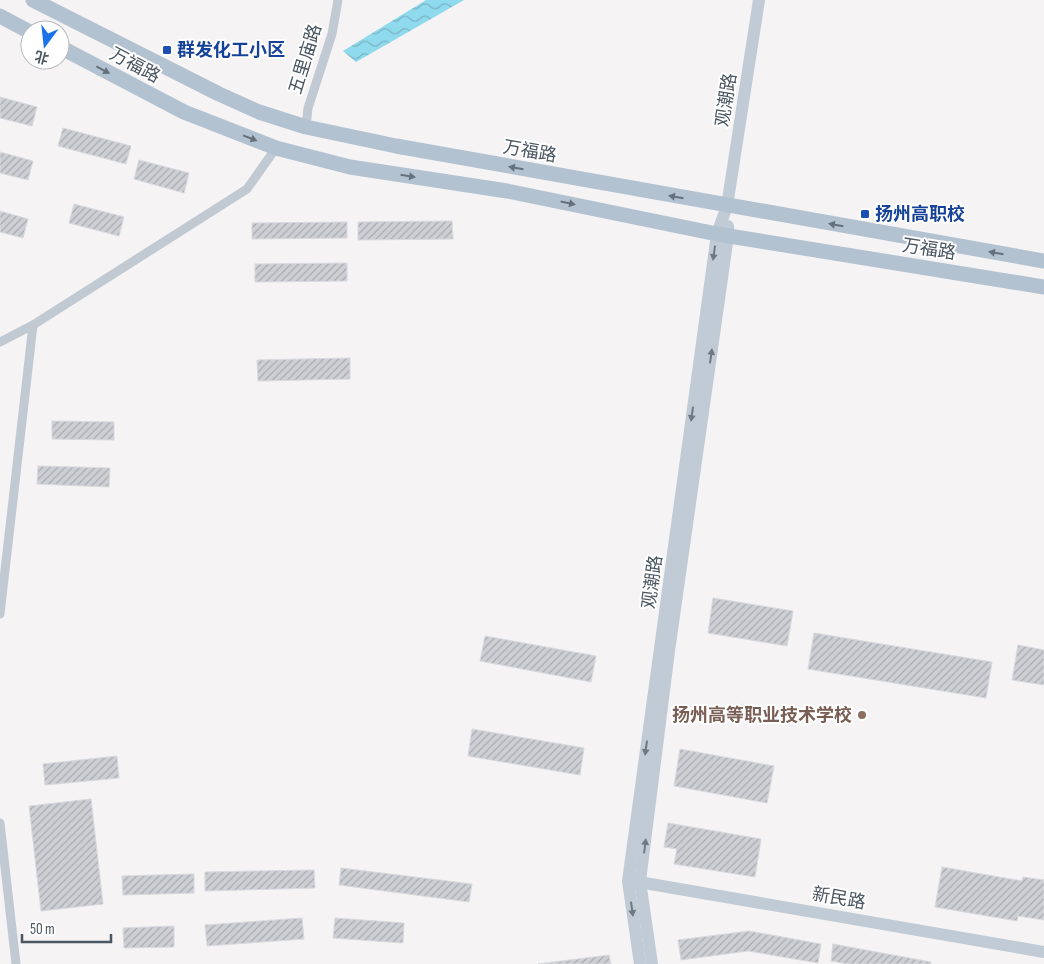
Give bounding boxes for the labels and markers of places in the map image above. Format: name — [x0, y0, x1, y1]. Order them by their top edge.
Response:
place label: 群发化工小区 — [177, 40, 285, 61]
marker: 群发化工小区 — [161, 44, 173, 56]
place label: 扬州高职校 — [875, 204, 965, 225]
marker: 扬州高职校 — [859, 208, 871, 220]
place label: 扬州高等职业技术学校 — [672, 705, 852, 726]
marker: 扬州高等职业技术学校 — [856, 709, 868, 721]

